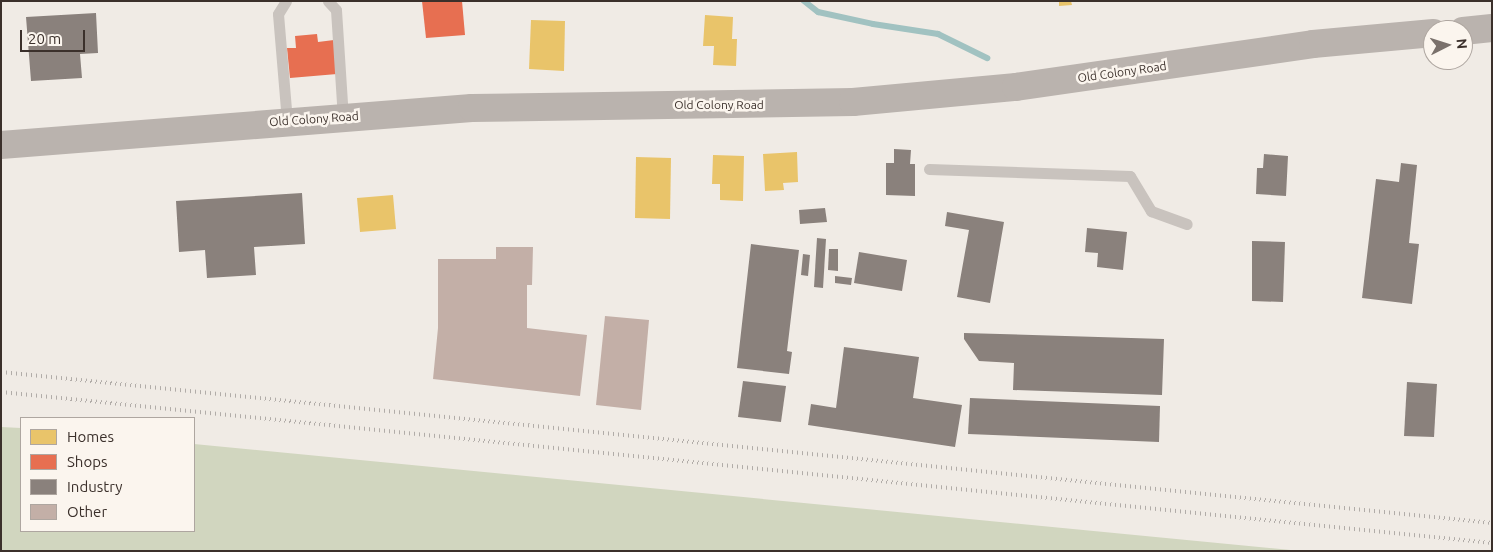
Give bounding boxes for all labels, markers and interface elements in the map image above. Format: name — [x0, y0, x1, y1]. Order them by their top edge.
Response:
scale bar — [22, 20, 88, 52]
north arrow — [1423, 20, 1473, 70]
text: 20 m — [28, 30, 61, 47]
text: N — [1454, 38, 1470, 50]
street label: Old Colony Road — [1077, 59, 1167, 85]
street label: Old Colony Road — [674, 98, 764, 112]
street label: Old Colony Road — [269, 109, 359, 129]
legend — [20, 417, 195, 532]
text: Homes — [67, 428, 114, 445]
text: Shops — [67, 453, 108, 470]
text: Industry — [67, 478, 122, 495]
text: Other — [67, 503, 107, 520]

